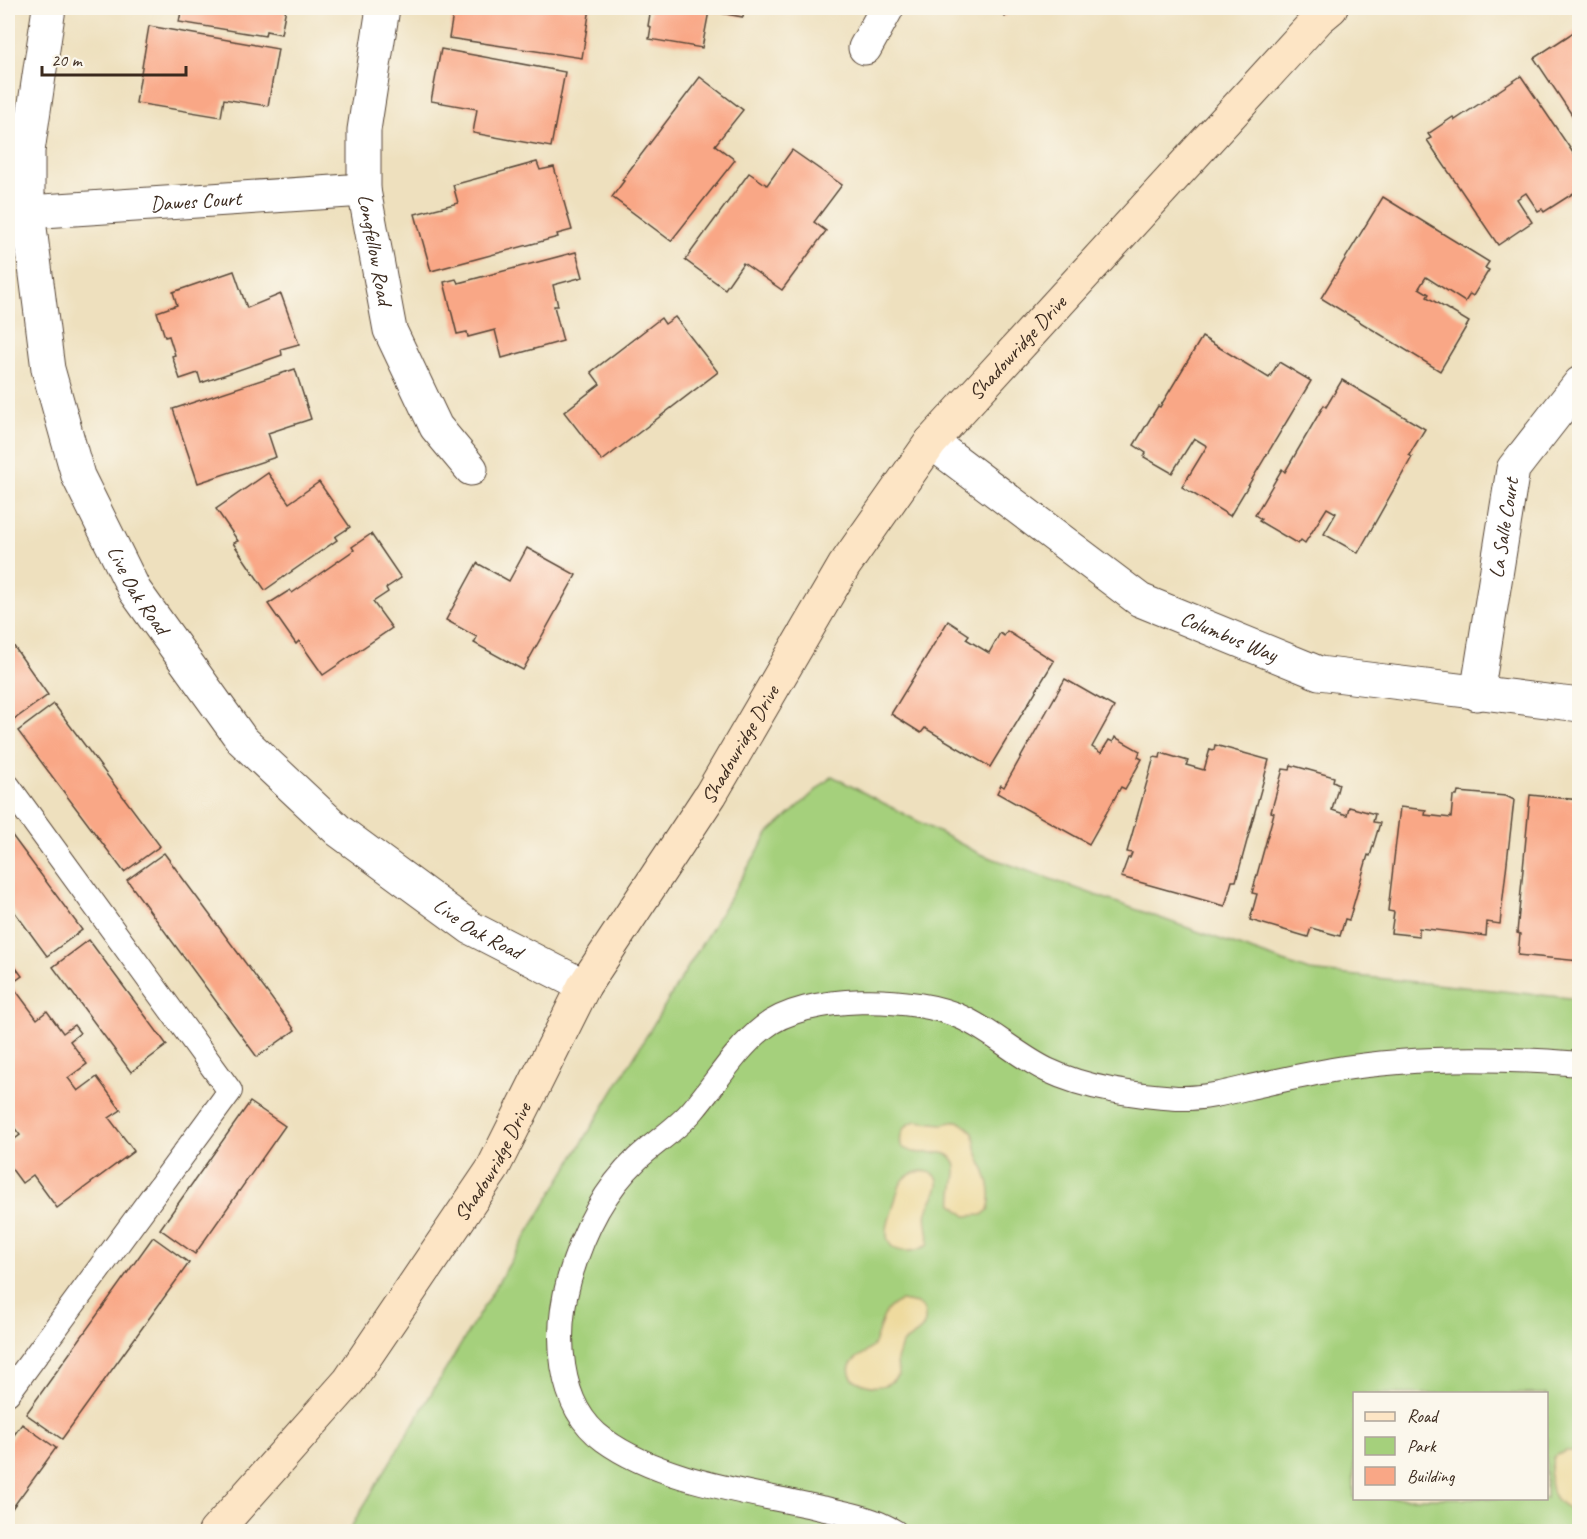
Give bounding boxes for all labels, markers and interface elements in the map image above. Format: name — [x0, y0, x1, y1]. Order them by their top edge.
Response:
scale bar — [42, 39, 186, 77]
text: 20 m — [51, 49, 84, 71]
street label: Dawes Court — [149, 185, 244, 217]
street label: Longfellow Road — [352, 192, 399, 311]
street label: Shadowridge Drive — [963, 289, 1073, 405]
street label: La Salle Court — [1483, 474, 1525, 580]
street label: Live Oak Road — [102, 541, 176, 642]
street label: Columbus Way — [1177, 605, 1283, 668]
street label: Shadowridge Drive — [695, 680, 785, 809]
street label: Live Oak Road — [429, 892, 529, 966]
street label: Shadowridge Drive — [448, 1097, 537, 1226]
legend — [1353, 1392, 1548, 1500]
text: Road — [1407, 1405, 1440, 1427]
text: Park — [1407, 1435, 1437, 1457]
text: Building — [1407, 1465, 1456, 1487]

